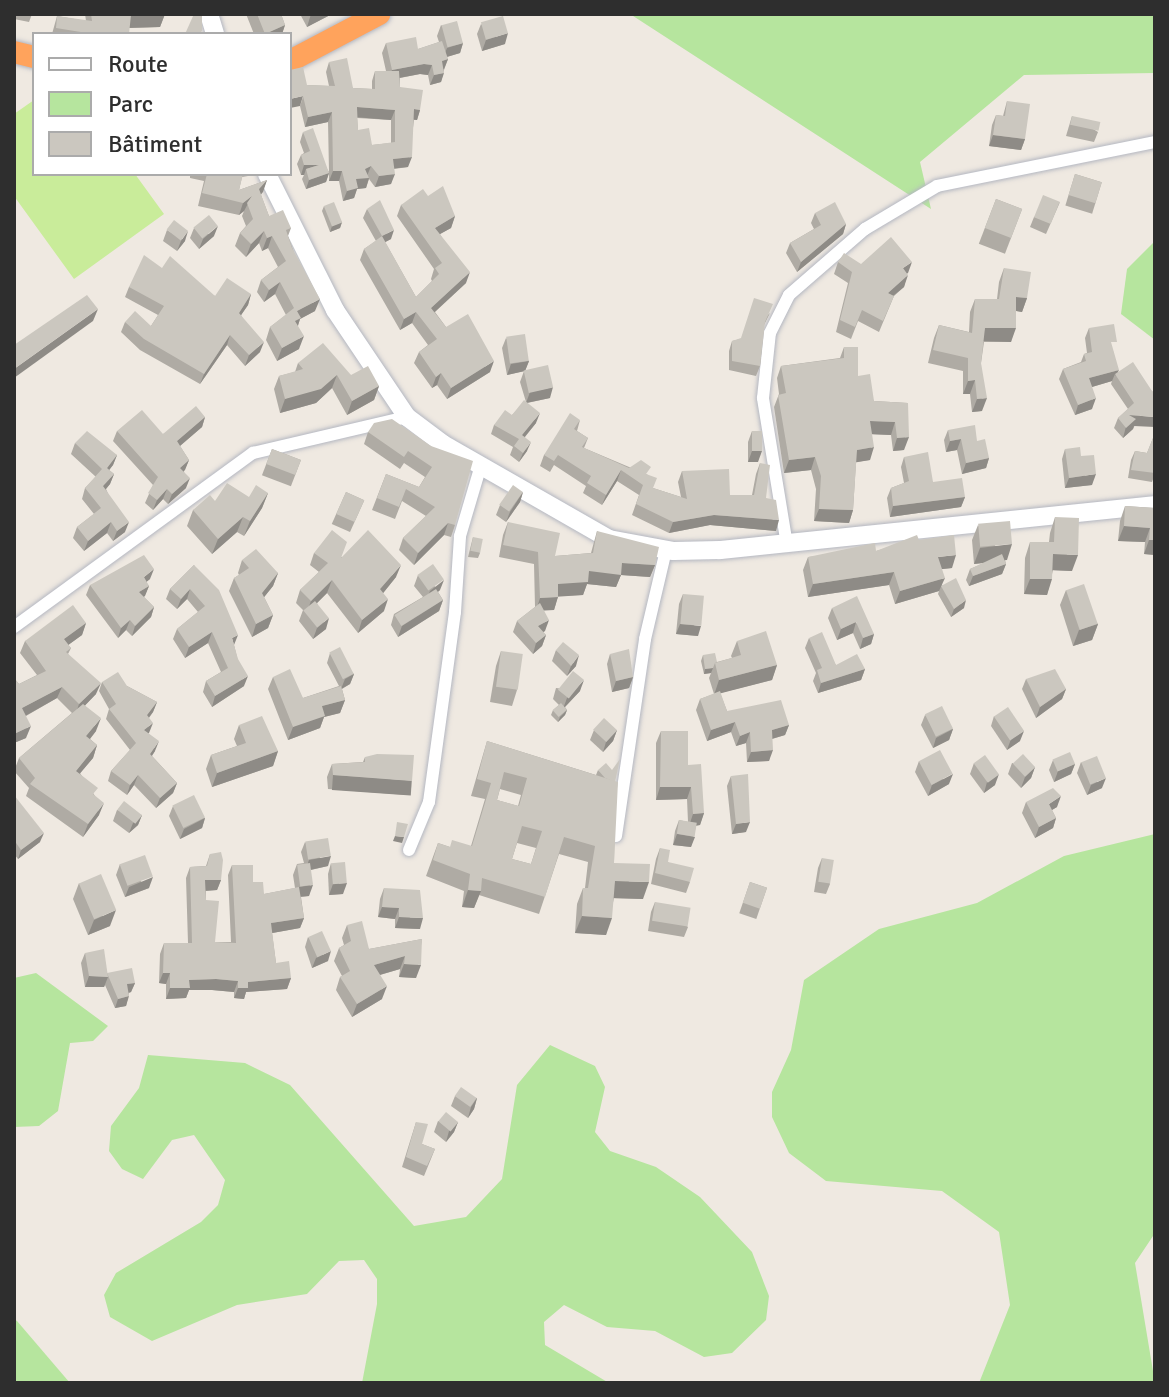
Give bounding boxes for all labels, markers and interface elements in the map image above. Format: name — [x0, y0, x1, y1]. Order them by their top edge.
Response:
legend — [32, 32, 292, 176]
text: Route — [108, 49, 168, 79]
text: Parc — [108, 89, 153, 119]
text: Bâtiment — [108, 129, 202, 159]

